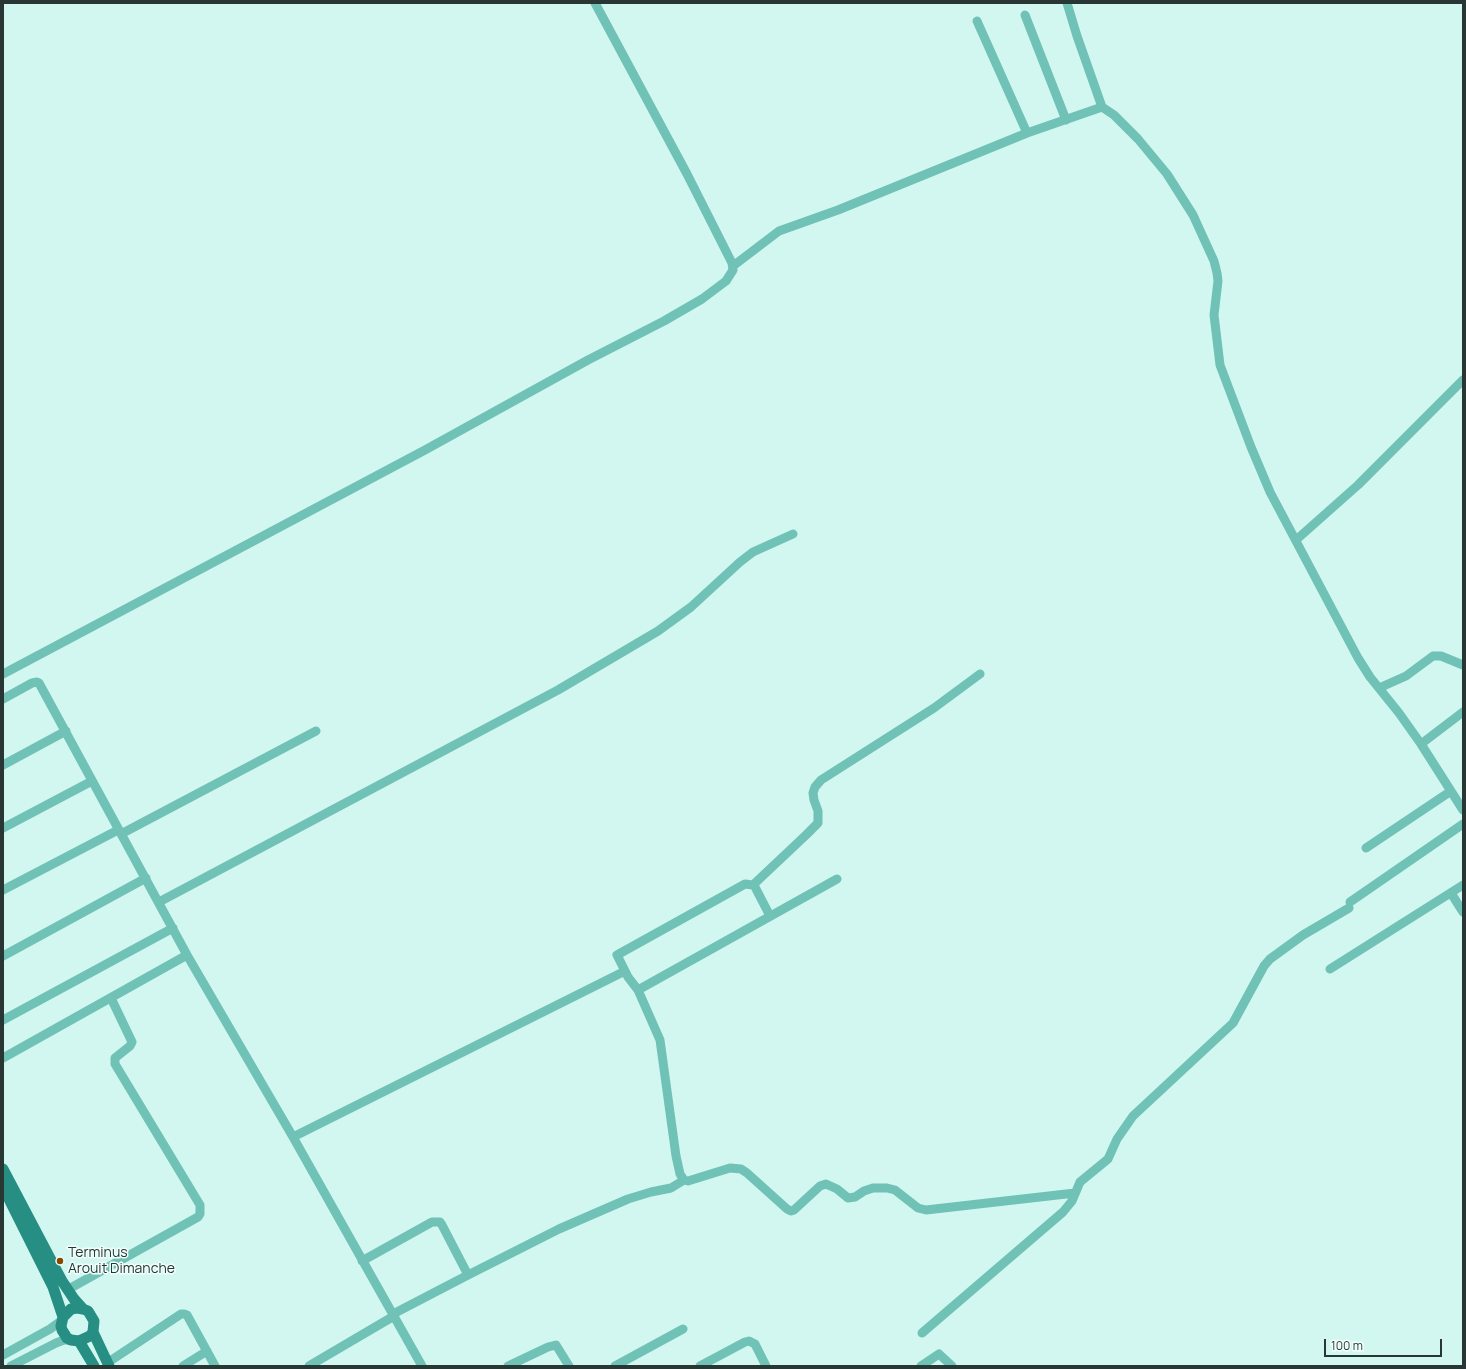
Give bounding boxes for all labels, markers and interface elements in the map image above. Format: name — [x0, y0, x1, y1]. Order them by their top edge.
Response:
place label: Terminus Arouit Dimanche — [68, 1245, 175, 1278]
marker: Terminus Arouit Dimanche — [55, 1256, 65, 1266]
scale bar — [1326, 1331, 1444, 1357]
text: 100 m — [1331, 1337, 1363, 1354]

